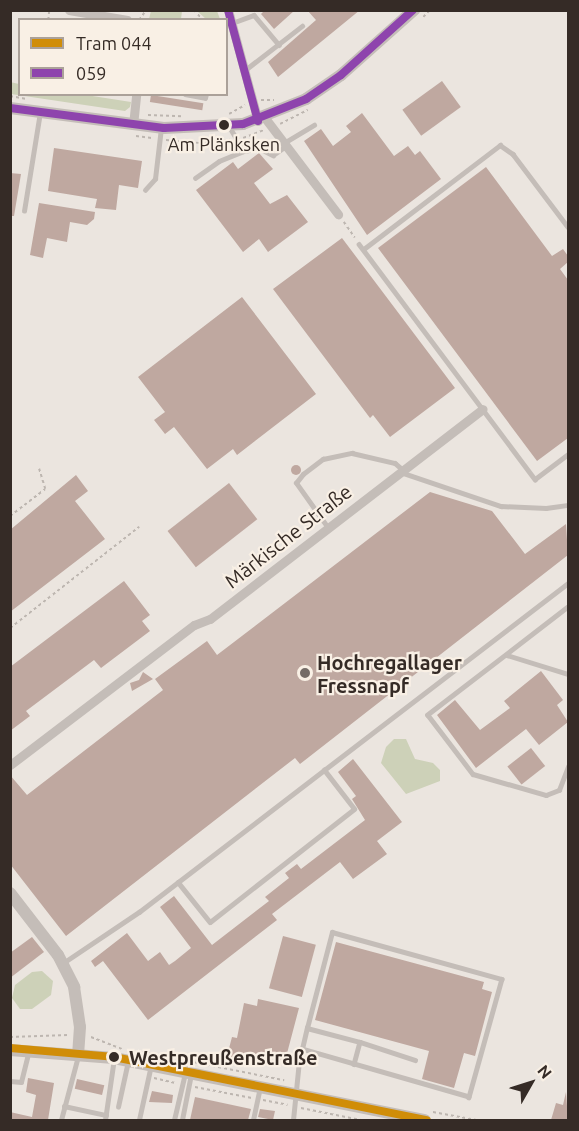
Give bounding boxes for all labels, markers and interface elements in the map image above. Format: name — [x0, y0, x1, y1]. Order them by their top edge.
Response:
legend — [18, 18, 228, 96]
text: Tram 044 — [76, 33, 152, 53]
text: 059 — [76, 63, 106, 83]
marker: Am Plänksken — [218, 119, 230, 131]
place label: Am Plänksken — [168, 133, 280, 155]
street label: Märkische Straße — [220, 479, 356, 593]
place label: Hochregallager Fressnapf — [317, 650, 462, 697]
marker: Hochregallager Fressnapf — [298, 666, 312, 680]
place label: Westpreußenstraße — [129, 1045, 318, 1069]
marker: Westpreußenstraße — [104, 1047, 124, 1067]
north arrow — [501, 1053, 561, 1113]
text: N — [534, 1061, 556, 1082]

